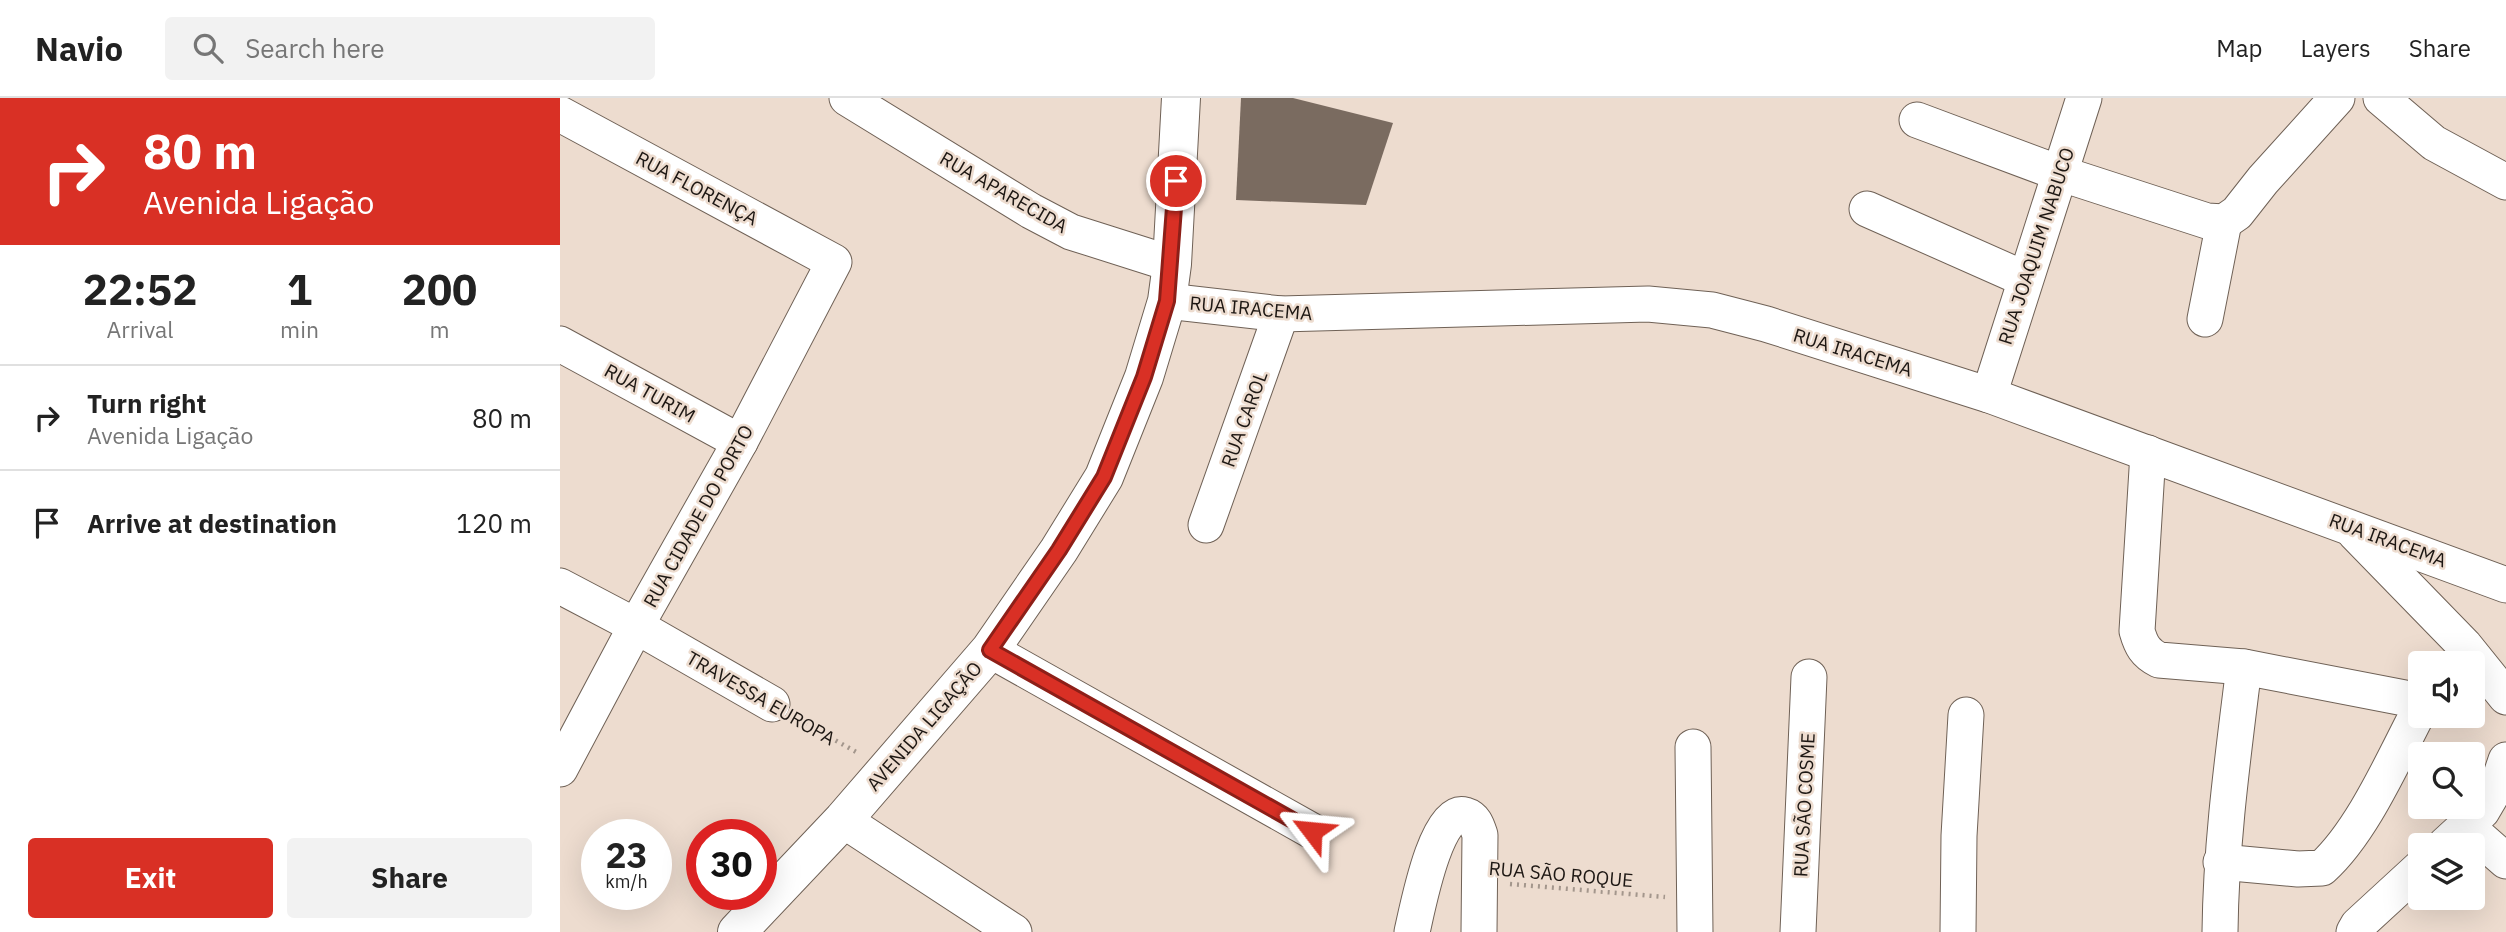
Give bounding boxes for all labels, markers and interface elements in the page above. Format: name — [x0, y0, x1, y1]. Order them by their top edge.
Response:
search box — [165, 17, 655, 80]
text: Navio — [35, 27, 123, 70]
icon: search — [189, 29, 227, 67]
text: Search here — [245, 31, 385, 65]
text: Map — [2216, 32, 2263, 64]
text: Layers — [2301, 32, 2371, 64]
text: Share — [2409, 32, 2471, 64]
text: 80 m — [143, 119, 257, 182]
icon: right — [28, 126, 119, 217]
street label: RUA JOAQUIM NABUCO — [1993, 144, 2079, 348]
street label: RUA FLORENÇA — [632, 146, 762, 230]
street label: RUA APARECIDA — [936, 146, 1072, 238]
pin — [1146, 151, 1206, 211]
icon: arrive — [1157, 162, 1195, 200]
text: Avenida Ligação — [143, 181, 374, 223]
text: 22:52 — [83, 262, 197, 317]
text: 1 — [287, 262, 312, 317]
text: 200 — [402, 262, 477, 317]
street label: RUA IRACEMA — [1189, 291, 1313, 325]
text: Arrival — [107, 314, 174, 344]
text: min — [280, 314, 319, 344]
text: m — [429, 314, 450, 344]
street label: RUA IRACEMA — [1790, 322, 1916, 382]
street label: RUA TURIM — [600, 358, 700, 428]
street label: RUA CAROL — [1216, 368, 1272, 470]
text: Turn right — [87, 386, 206, 420]
icon: right — [28, 399, 66, 437]
text: 80 m — [472, 401, 532, 435]
text: Avenida Ligação — [87, 420, 253, 450]
street label: RUA CIDADE DO PORTO — [638, 421, 758, 611]
icon: arrive — [28, 504, 66, 542]
text: Arrive at destination — [87, 506, 337, 540]
text: 120 m — [456, 506, 532, 540]
street label: RUA IRACEMA — [2326, 508, 2450, 572]
street label: TRAVESSA EUROPA — [682, 646, 840, 750]
map controls — [2408, 651, 2485, 910]
button: sound — [2408, 651, 2485, 728]
street label: AVENIDA LIGAÇÃO — [861, 656, 987, 796]
street label: RUA SÃO COSME — [1788, 732, 1820, 878]
button: search — [2408, 742, 2485, 819]
position arrow — [1275, 794, 1349, 868]
speed limit sign: 30 — [686, 819, 777, 910]
text: 23 — [605, 832, 648, 878]
button: layers — [2408, 833, 2485, 910]
button: Exit — [28, 838, 273, 918]
button: Share — [287, 838, 532, 918]
street label: RUA SÃO ROQUE — [1488, 856, 1634, 892]
text: km/h — [605, 870, 648, 893]

